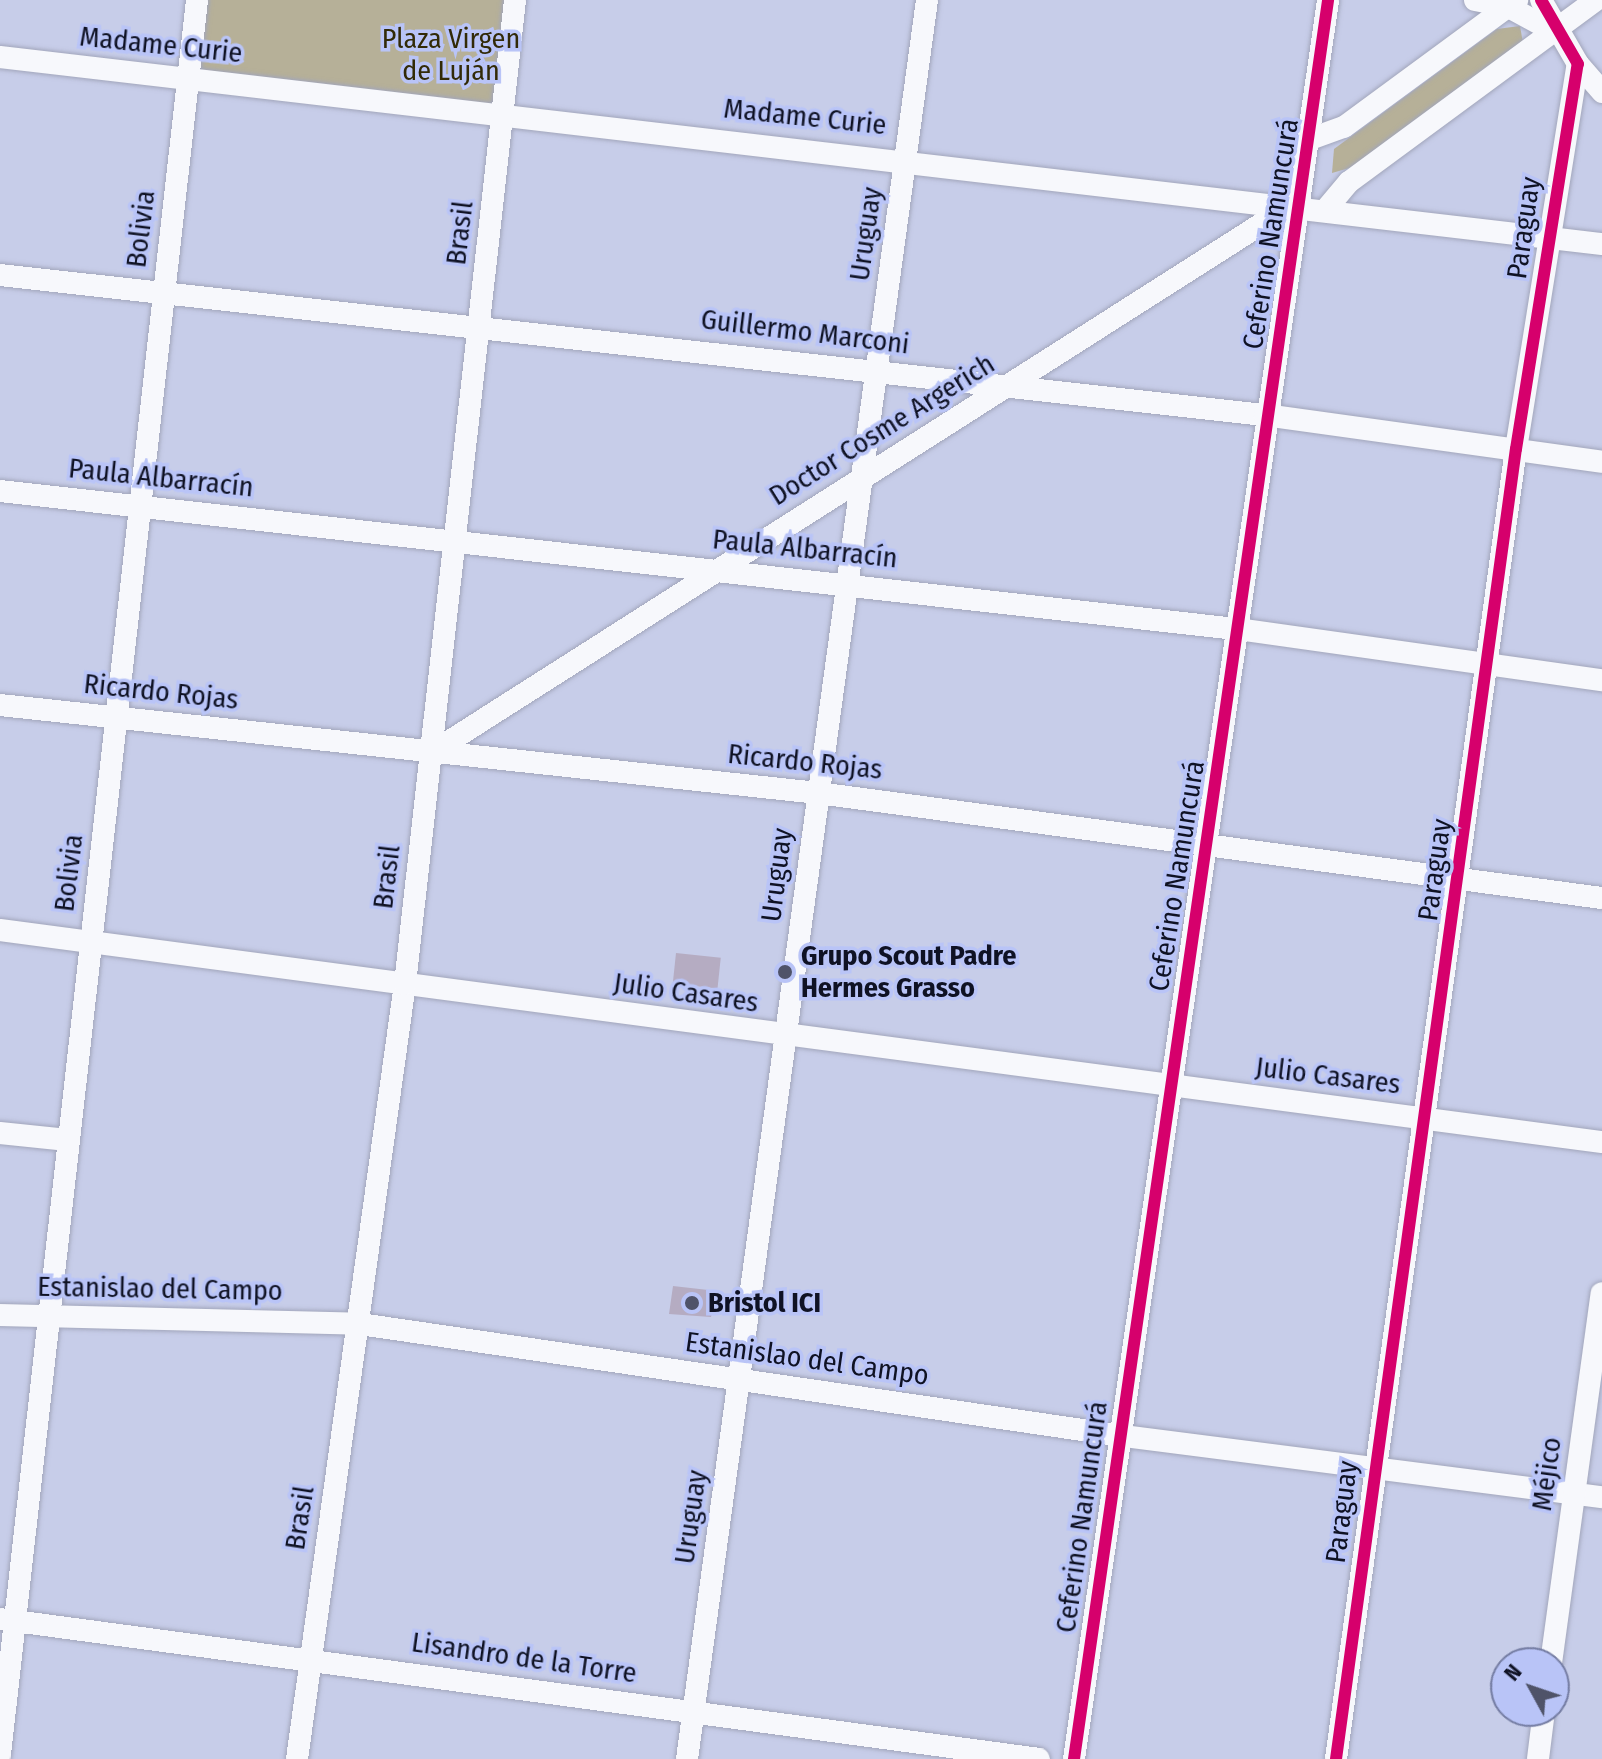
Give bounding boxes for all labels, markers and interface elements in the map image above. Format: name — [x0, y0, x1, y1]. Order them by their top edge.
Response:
street label: Madame Curie — [78, 20, 244, 70]
park label: Plaza Virgen de Luján — [382, 22, 520, 88]
street label: Madame Curie — [722, 92, 888, 142]
street label: Ceferino Namuncurá — [1236, 116, 1306, 352]
street label: Paraguay — [1500, 175, 1548, 281]
street label: Uruguay — [843, 185, 889, 283]
street label: Bolivia — [120, 188, 162, 270]
street label: Brasil — [439, 199, 481, 267]
street label: Guillermo Marconi — [699, 303, 911, 361]
street label: Doctor Cosme Argerich — [763, 347, 1001, 513]
street label: Paula Albarracín — [67, 452, 255, 504]
street label: Paula Albarracín — [711, 523, 899, 575]
street label: Ricardo Rojas — [82, 667, 240, 717]
street label: Ricardo Rojas — [726, 737, 884, 787]
street label: Ceferino Namuncurá — [1142, 758, 1212, 994]
street label: Paraguay — [1411, 817, 1459, 923]
street label: Uruguay — [755, 826, 799, 924]
street label: Bolivia — [48, 832, 90, 914]
street label: Brasil — [366, 843, 408, 911]
place label: Grupo Scout Padre Hermes Grasso — [801, 939, 1016, 1005]
marker: Grupo Scout Padre Hermes Grasso — [776, 963, 794, 981]
street label: Julio Casares — [611, 966, 761, 1020]
street label: Julio Casares — [1254, 1050, 1402, 1102]
street label: Estanislao del Campo — [37, 1270, 283, 1308]
place label: Bristol ICI — [708, 1286, 821, 1320]
marker: Bristol ICI — [683, 1294, 701, 1312]
street label: Estanislao del Campo — [683, 1325, 931, 1393]
street label: Ceferino Namuncurá — [1049, 1399, 1115, 1635]
street label: Méjico — [1525, 1435, 1569, 1513]
street label: Paraguay — [1319, 1459, 1365, 1565]
street label: Uruguay — [668, 1468, 714, 1566]
street label: Brasil — [278, 1484, 322, 1552]
street label: Lisandro de la Torre — [409, 1626, 639, 1690]
north arrow — [1490, 1647, 1570, 1727]
text: N — [1498, 1659, 1527, 1686]

